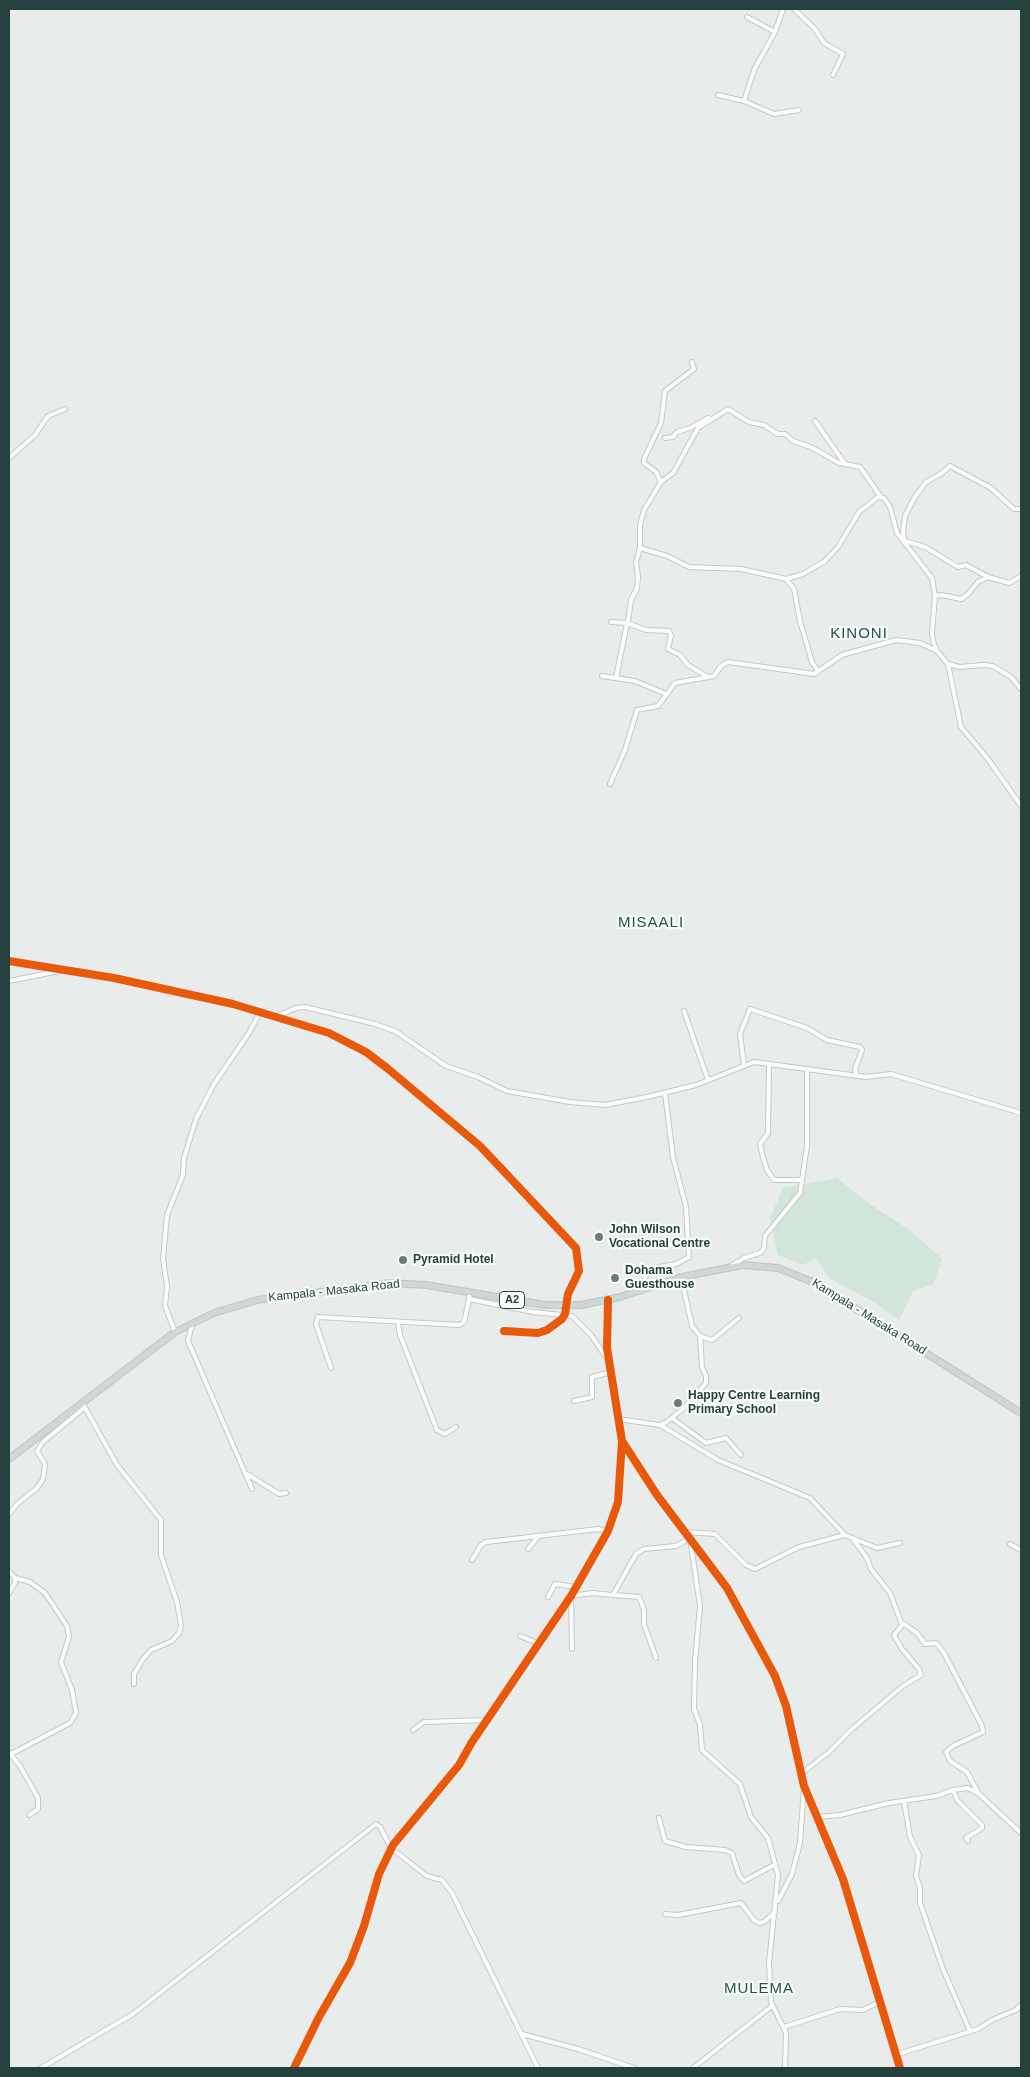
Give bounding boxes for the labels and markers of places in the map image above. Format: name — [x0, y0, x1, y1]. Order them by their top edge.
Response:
place label: John Wilson Vocational Centre — [609, 1223, 710, 1251]
marker: John Wilson Vocational Centre — [593, 1231, 605, 1243]
place label: Pyramid Hotel — [413, 1253, 494, 1267]
marker: Pyramid Hotel — [397, 1254, 409, 1266]
place label: Dohama Guesthouse — [625, 1264, 694, 1292]
marker: Dohama Guesthouse — [609, 1272, 621, 1284]
place label: Happy Centre Learning Primary School — [688, 1389, 820, 1417]
marker: Happy Centre Learning Primary School — [672, 1397, 684, 1409]

